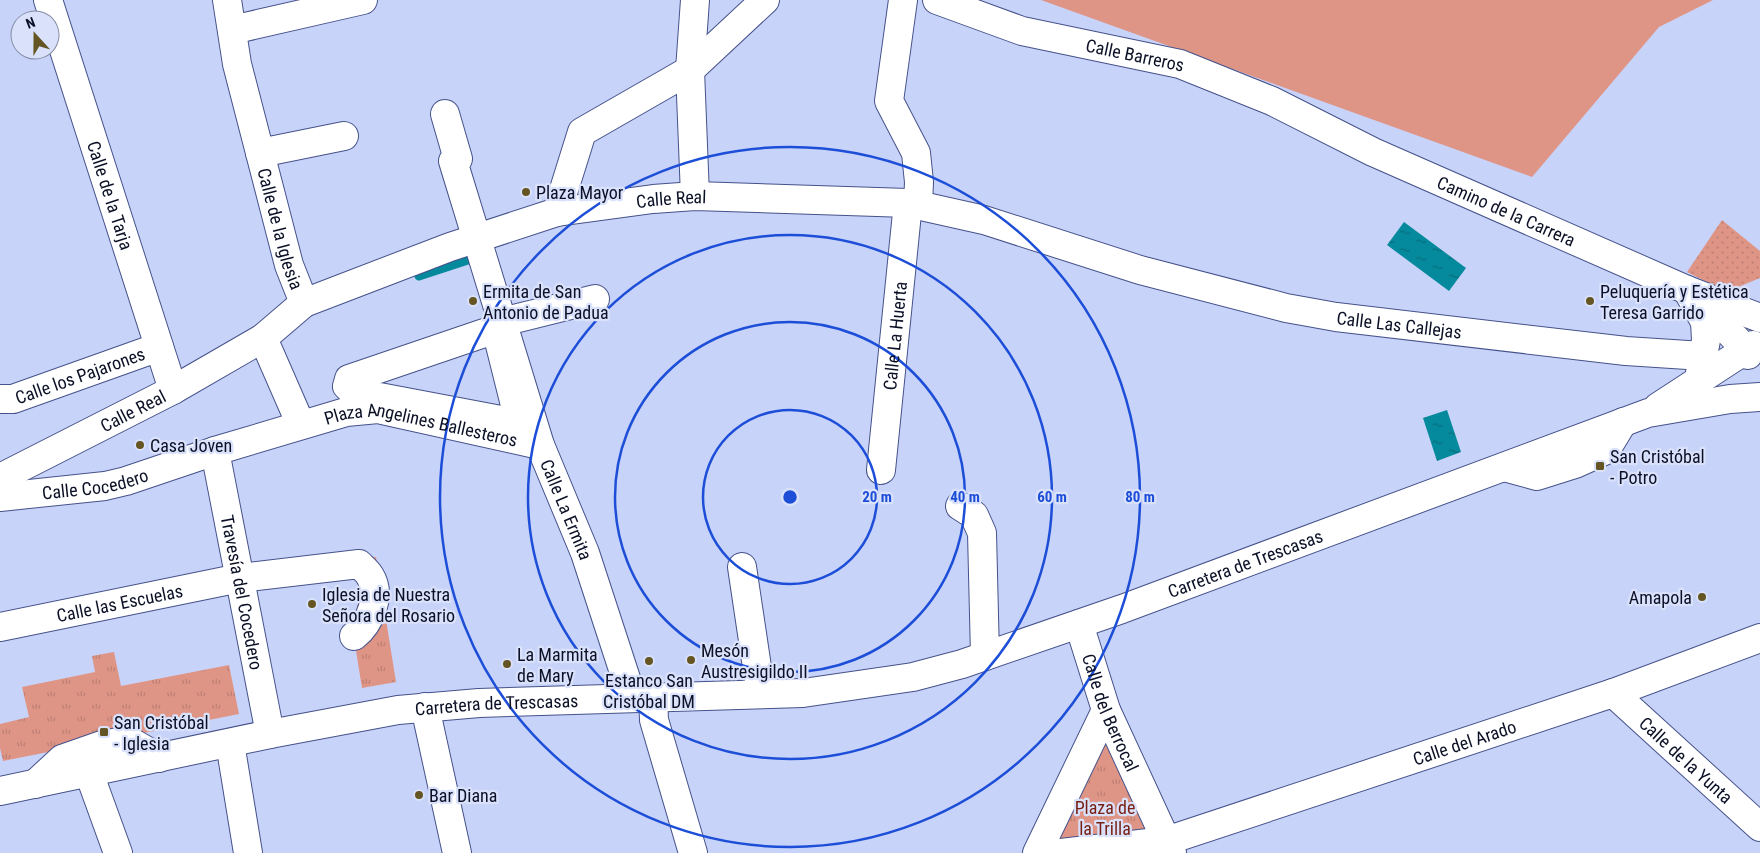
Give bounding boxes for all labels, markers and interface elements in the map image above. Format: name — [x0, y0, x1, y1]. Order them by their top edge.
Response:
north arrow — [10, 10, 60, 60]
text: N — [23, 14, 37, 32]
street label: Calle Barreros — [1084, 34, 1186, 75]
street label: Calle de la Tarja — [83, 138, 138, 252]
street label: Calle de la Iglesia — [254, 166, 308, 292]
street label: Camino de la Carrera — [1434, 171, 1579, 250]
place label: Plaza Mayor — [536, 182, 624, 203]
street label: Calle Real — [635, 185, 707, 212]
marker: Plaza Mayor — [520, 186, 532, 198]
street label: Calle La Huerta — [879, 280, 911, 391]
place label: Ermita de San Antonio de Padua — [483, 281, 609, 323]
place label: Peluquería y Estética Teresa Garrido — [1600, 281, 1749, 323]
marker: Ermita de San Antonio de Padua — [467, 295, 479, 307]
marker: Peluquería y Estética Teresa Garrido — [1584, 295, 1596, 307]
street label: Calle Las Callejas — [1336, 307, 1463, 342]
street label: Calle los Pajarones — [12, 342, 148, 408]
street label: Calle Real — [97, 385, 169, 436]
street label: Plaza Angelines Ballesteros — [321, 399, 520, 450]
place label: Casa Joven — [150, 435, 232, 456]
marker: Casa Joven — [134, 439, 146, 451]
place label: San Cristóbal - Potro — [1610, 446, 1705, 488]
street label: Calle La Ermita — [537, 456, 597, 562]
marker: San Cristóbal - Potro — [1594, 460, 1606, 472]
street label: Calle Cocedero — [41, 464, 151, 503]
centre of rings — [781, 488, 799, 506]
text: 20 m — [862, 488, 892, 506]
text: 40 m — [950, 488, 980, 506]
text: 60 m — [1037, 488, 1067, 506]
text: 80 m — [1125, 488, 1155, 506]
street label: Travesía del Cocedero — [217, 513, 268, 671]
street label: Carretera de Trescasas — [1165, 525, 1325, 602]
street label: Calle las Escuelas — [55, 579, 185, 626]
place label: Iglesia de Nuestra Señora del Rosario — [322, 584, 455, 626]
place label: Amapola — [1629, 587, 1692, 608]
marker: Amapola — [1696, 591, 1708, 603]
marker: Iglesia de Nuestra Señora del Rosario — [306, 598, 318, 610]
place label: Mesón Austresigildo II — [701, 640, 808, 682]
place label: La Marmita de Mary — [517, 644, 598, 686]
street label: Calle del Berrocal — [1078, 651, 1143, 774]
marker: Mesón Austresigildo II — [685, 654, 697, 666]
marker: Estanco San Cristóbal DM — [643, 655, 655, 667]
marker: La Marmita de Mary — [501, 658, 513, 670]
place label: Estanco San Cristóbal DM — [603, 670, 695, 712]
street label: Carretera de Trescasas — [414, 689, 579, 719]
place label: San Cristóbal - Iglesia — [114, 712, 209, 754]
street label: Calle de la Yunta — [1635, 712, 1737, 807]
street label: Calle del Arado — [1410, 715, 1519, 769]
marker: San Cristóbal - Iglesia — [98, 726, 110, 738]
place label: Bar Diana — [429, 785, 497, 806]
marker: Bar Diana — [413, 789, 425, 801]
park label: Plaza de la Trilla — [1075, 797, 1135, 839]

